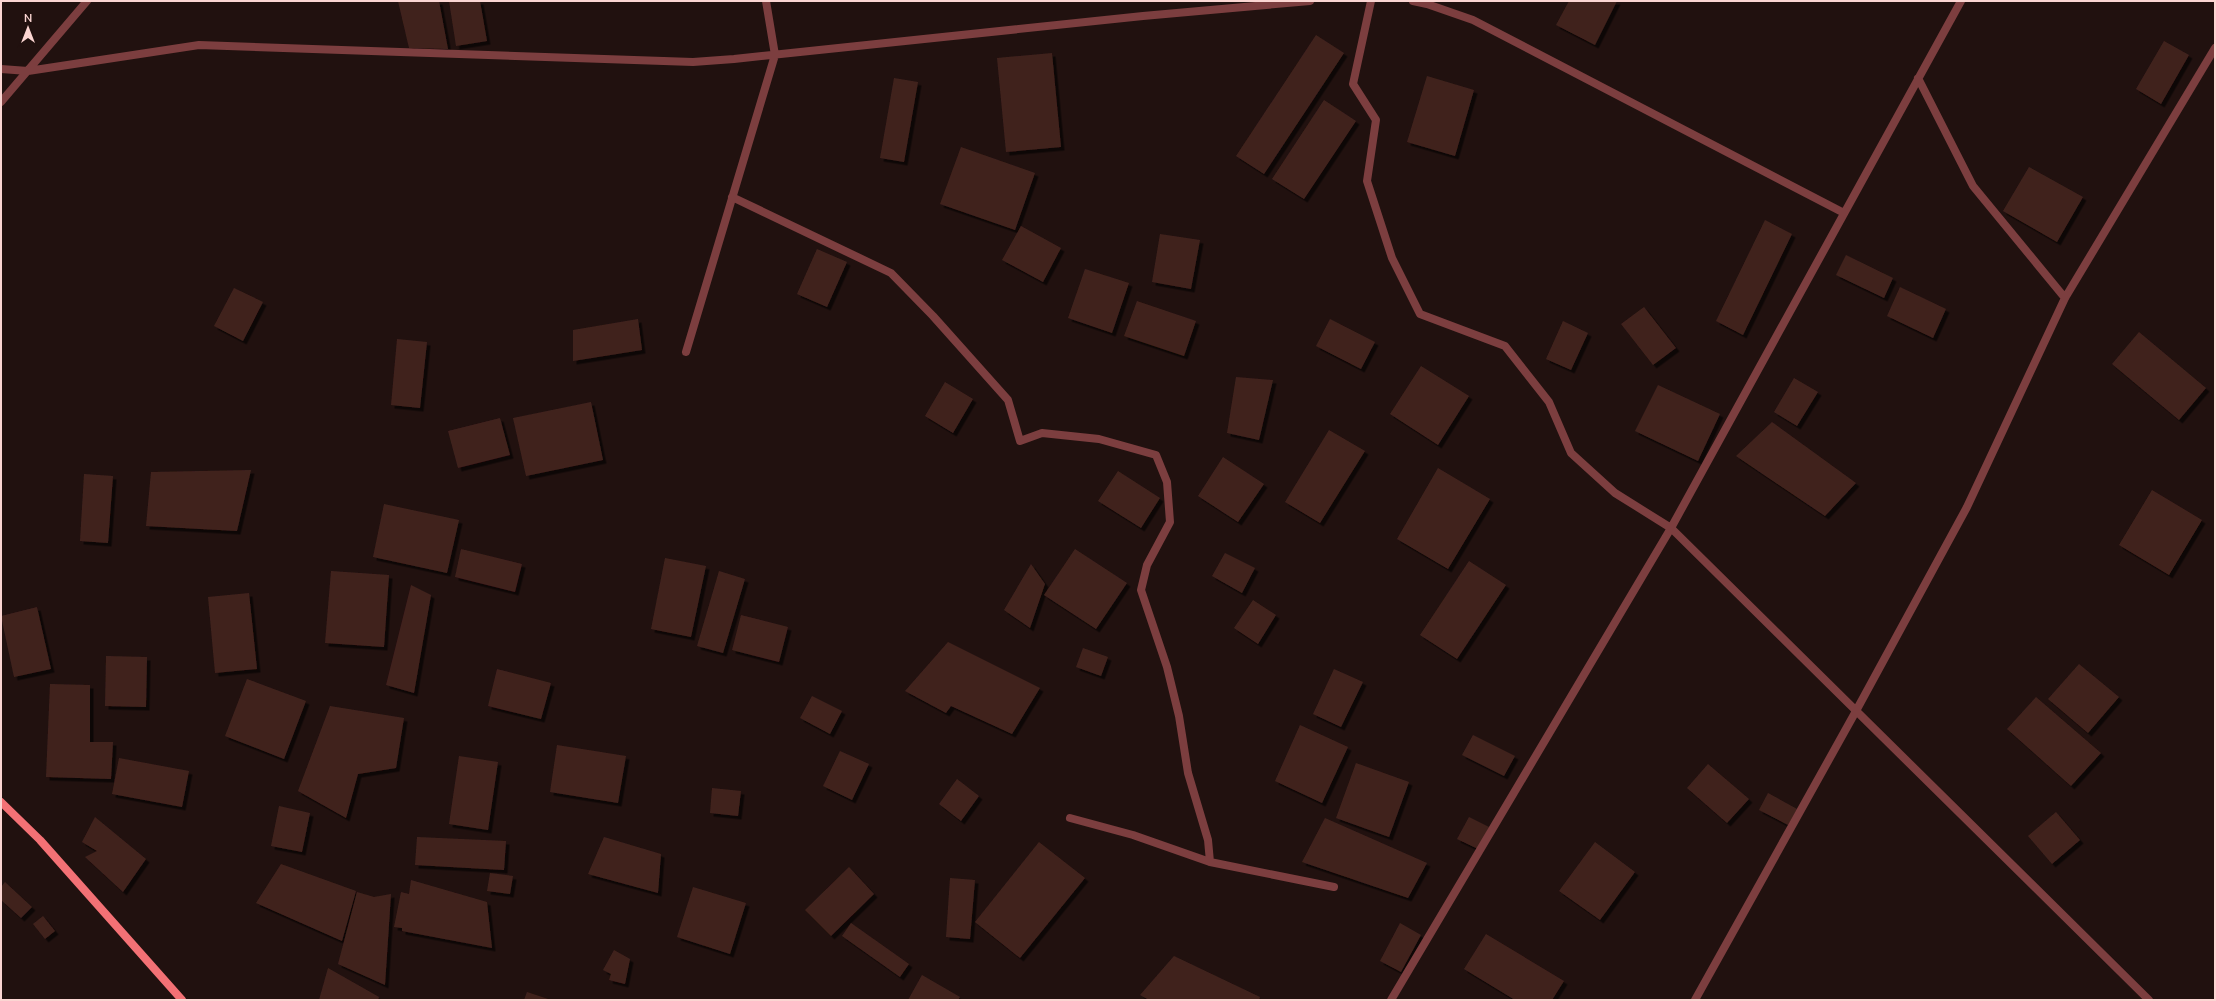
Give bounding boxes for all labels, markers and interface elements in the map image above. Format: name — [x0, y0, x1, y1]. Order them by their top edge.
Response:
north arrow — [8, 8, 48, 48]
text: N — [24, 11, 32, 26]

